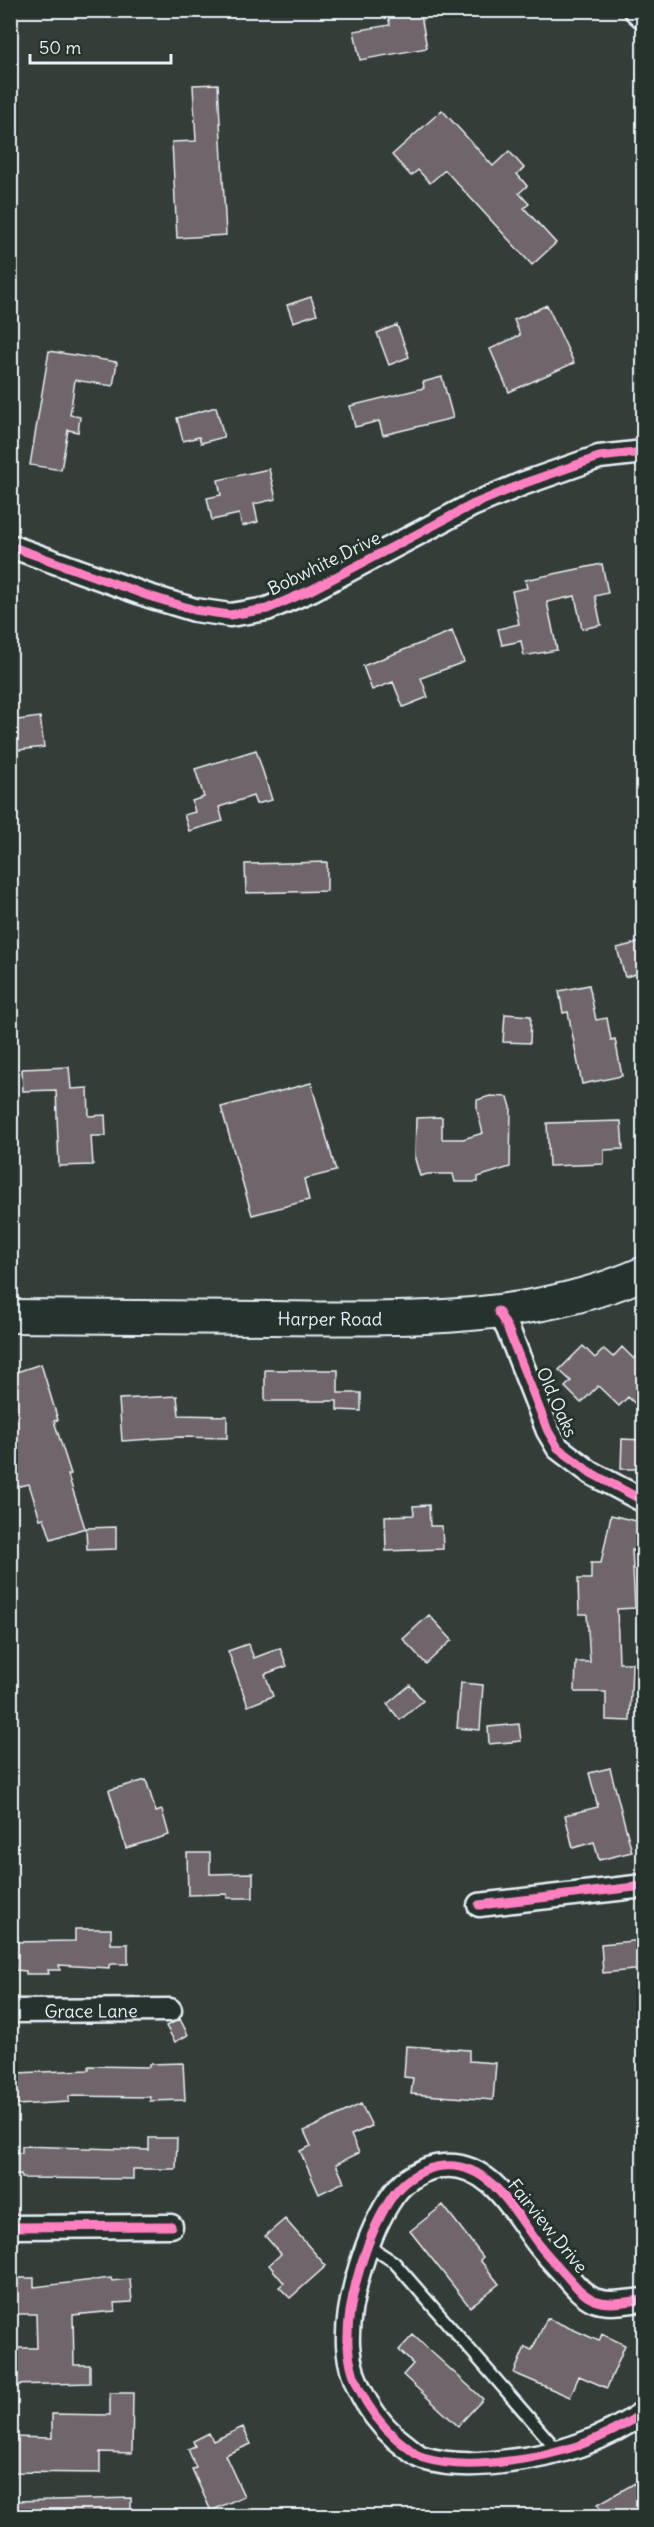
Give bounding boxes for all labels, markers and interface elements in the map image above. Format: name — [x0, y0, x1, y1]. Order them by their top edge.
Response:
scale bar — [30, 27, 171, 65]
text: 50 m — [39, 36, 81, 59]
street label: Bobwhite Drive — [264, 526, 384, 600]
street label: Harper Road — [278, 1307, 383, 1330]
street label: Old Oaks — [531, 1363, 583, 1441]
street label: Grace Lane — [44, 1999, 138, 2022]
street label: Fairview Drive — [503, 2174, 593, 2278]

